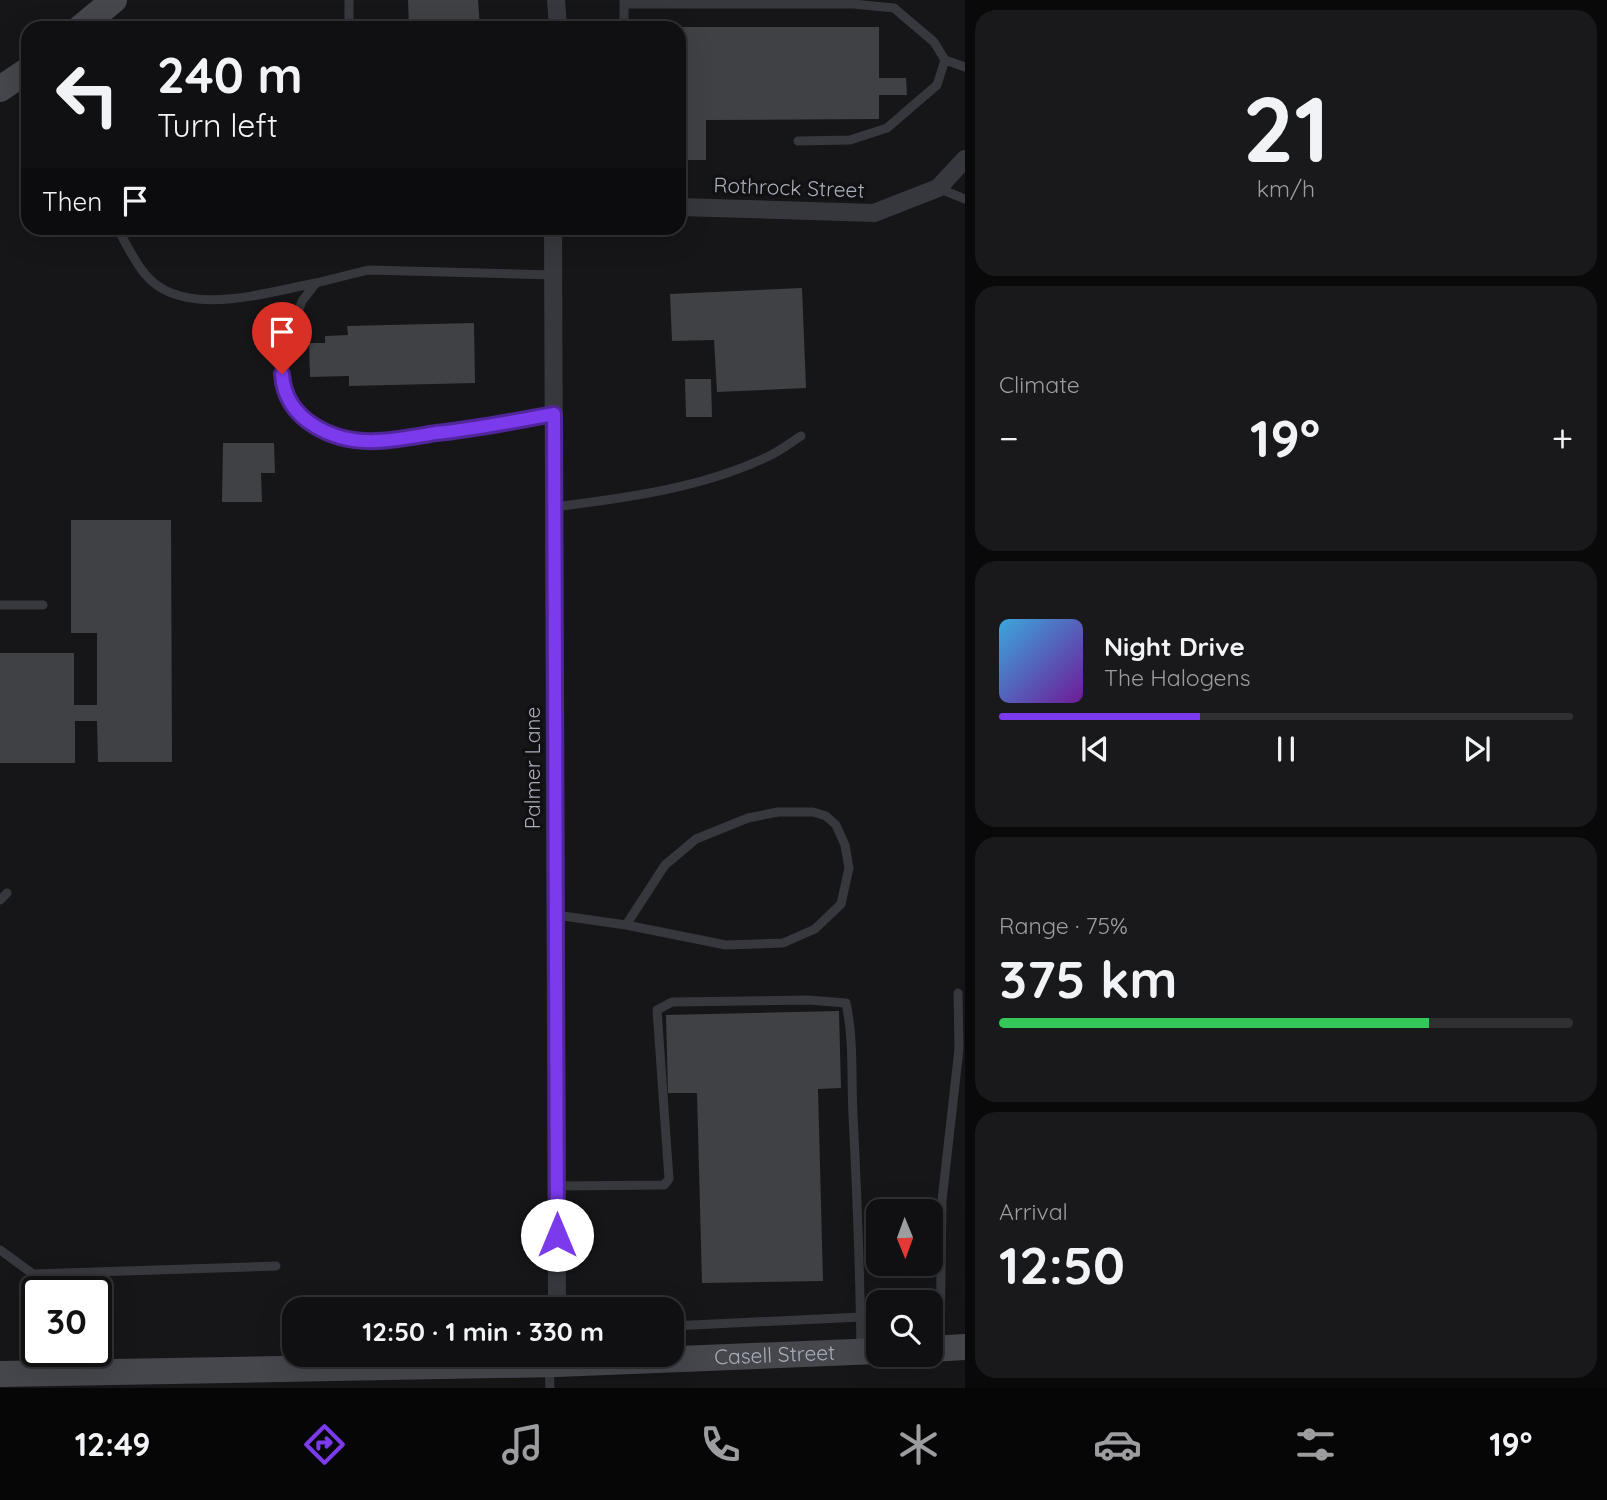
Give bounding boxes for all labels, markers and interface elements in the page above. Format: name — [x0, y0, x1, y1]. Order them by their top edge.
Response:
text: 240 m — [157, 44, 303, 105]
icon: left — [42, 49, 133, 140]
text: 21 — [1242, 71, 1330, 185]
text: Turn left — [157, 105, 278, 145]
street label: Rothrock Street — [713, 171, 865, 203]
text: km/h — [1257, 174, 1315, 203]
icon: arrive — [116, 182, 154, 220]
text: Then — [42, 185, 102, 218]
pin — [252, 302, 312, 374]
icon: arrive — [263, 313, 301, 351]
text: Climate — [999, 370, 1080, 399]
text: 19° — [1250, 405, 1320, 470]
text: − — [999, 414, 1019, 462]
text: + — [1552, 414, 1573, 462]
text: Night Drive — [1104, 630, 1245, 663]
text: The Halogens — [1104, 663, 1251, 692]
street label: Palmer Lane — [519, 707, 545, 829]
icon: previous — [1076, 730, 1114, 768]
icon: pause — [1267, 730, 1305, 768]
icon: next — [1458, 730, 1496, 768]
text: Range · 75% — [999, 911, 1128, 940]
text: 375 km — [999, 946, 1178, 1011]
text: Arrival — [999, 1197, 1068, 1226]
position arrow — [520, 1198, 594, 1272]
north arrow — [866, 1199, 943, 1276]
map controls — [866, 1199, 943, 1367]
text: 12:50 — [999, 1232, 1125, 1297]
speed limit sign: 30 — [21, 1276, 112, 1367]
button: search — [866, 1290, 943, 1367]
text: 12:50 · 1 min · 330 m — [362, 1315, 604, 1348]
street label: Casell Street — [714, 1339, 836, 1370]
icon: directions — [300, 1420, 349, 1469]
icon: music — [498, 1420, 547, 1469]
icon: phone — [696, 1420, 745, 1469]
icon: climate — [894, 1420, 943, 1469]
icon: car — [1093, 1420, 1142, 1469]
icon: filters — [1291, 1420, 1340, 1469]
text: 12:49 — [75, 1424, 150, 1464]
text: 19° — [1489, 1424, 1532, 1464]

